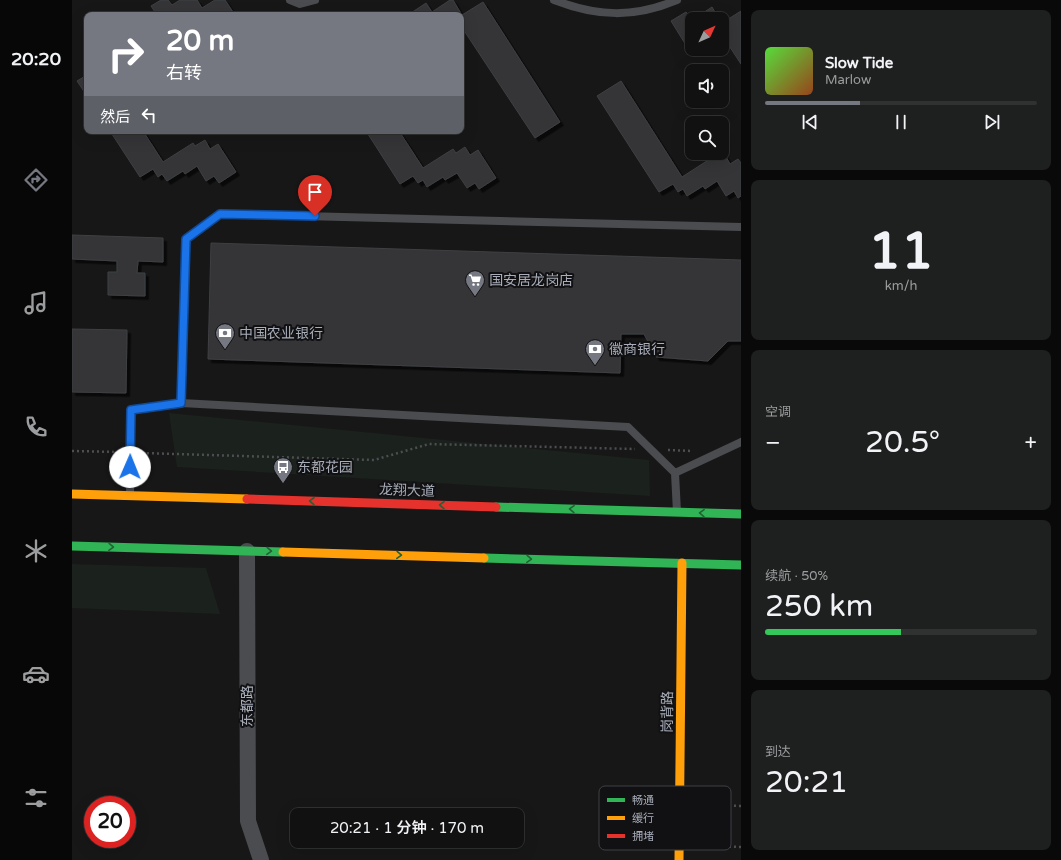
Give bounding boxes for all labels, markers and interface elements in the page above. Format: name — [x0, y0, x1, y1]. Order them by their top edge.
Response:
north arrow — [685, 12, 729, 56]
map controls — [685, 12, 729, 160]
text: 20 m — [166, 24, 234, 58]
icon: right — [100, 28, 152, 80]
text: 20:20 — [11, 48, 61, 70]
text: Slow Tide — [825, 54, 893, 72]
text: 右转 — [166, 62, 202, 84]
button: sound — [685, 64, 729, 108]
text: Marlow — [825, 72, 871, 88]
icon: left — [138, 104, 160, 126]
text: 然后 — [100, 108, 130, 126]
icon: previous — [799, 111, 821, 133]
icon: pause — [890, 111, 912, 133]
icon: next — [981, 111, 1003, 133]
button: search — [685, 116, 729, 160]
icon: directions — [22, 166, 50, 194]
pin — [298, 175, 332, 216]
icon: arrive — [304, 181, 326, 203]
text: 11 — [868, 220, 934, 283]
supermarket icon: 国安居龙岗店 — [464, 269, 486, 297]
place label: 国安居龙岗店 — [489, 272, 573, 289]
text: km/h — [885, 278, 917, 294]
icon: music — [22, 289, 50, 317]
bank icon: 中国农业银行 — [214, 322, 236, 350]
place label: 中国农业银行 — [239, 325, 323, 342]
bank icon: 徽商银行 — [584, 338, 606, 366]
place label: 徽商银行 — [609, 341, 665, 358]
text: 空调 — [765, 404, 791, 420]
icon: phone — [22, 413, 50, 441]
text: 20.5° — [865, 424, 940, 461]
text: − — [765, 430, 781, 456]
text: + — [1025, 430, 1037, 456]
position arrow — [109, 446, 151, 488]
bus stop icon: 东都花园 — [272, 456, 294, 484]
place label: 东都花园 — [297, 459, 353, 476]
street label: 龙翔大道 — [379, 481, 435, 500]
one-way arrow — [309, 497, 315, 505]
one-way arrow — [439, 501, 445, 509]
one-way arrow — [569, 505, 575, 513]
one-way arrow — [699, 508, 705, 517]
icon: climate — [22, 537, 50, 565]
one-way arrow — [108, 543, 114, 551]
one-way arrow — [266, 547, 272, 556]
one-way arrow — [396, 551, 402, 559]
one-way arrow — [526, 555, 532, 563]
text: 续航 · 50% — [765, 568, 828, 584]
text: 250 km — [765, 588, 873, 625]
icon: car — [22, 660, 50, 688]
street label: 东都路 — [239, 685, 256, 727]
street label: 岗背路 — [659, 691, 676, 733]
text: 到达 — [765, 744, 791, 760]
text: 20:21 — [765, 764, 848, 801]
icon: filters — [22, 784, 50, 812]
legend — [599, 786, 731, 850]
text: 畅通 — [632, 794, 654, 807]
speed limit sign: 20 — [84, 796, 136, 848]
text: 缓行 — [632, 812, 654, 825]
text: 20:21 · 1 分钟 · 170 m — [330, 819, 484, 837]
text: 拥堵 — [632, 830, 654, 843]

